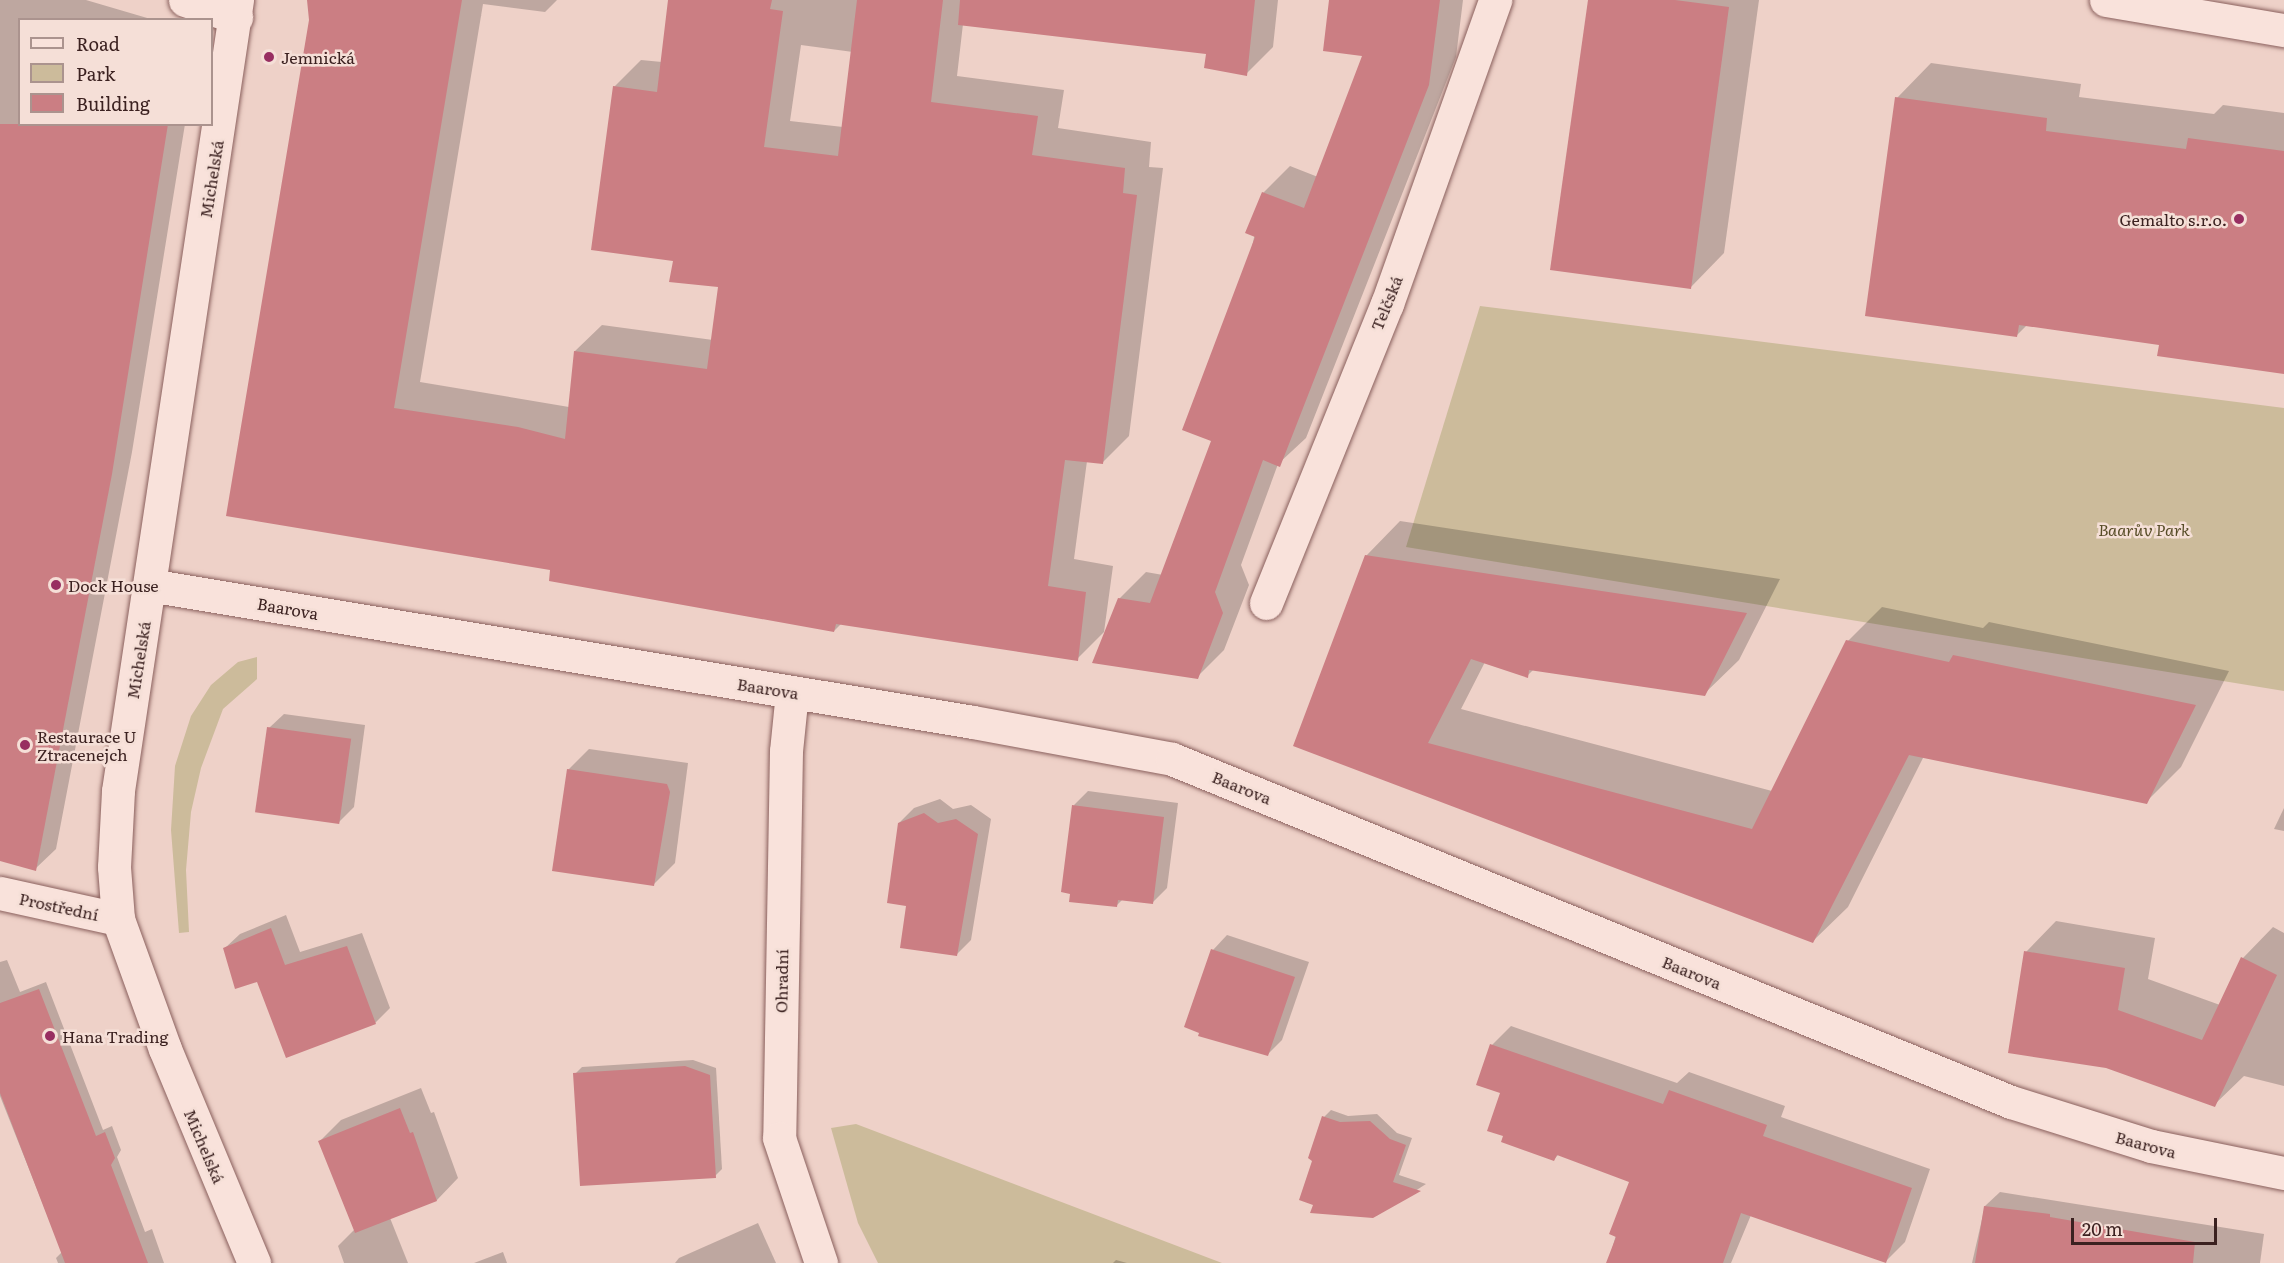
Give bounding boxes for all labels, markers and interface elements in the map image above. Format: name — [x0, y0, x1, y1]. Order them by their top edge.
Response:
legend — [18, 18, 213, 126]
text: Road — [76, 30, 120, 57]
place label: Jemnická — [281, 47, 355, 67]
marker: Jemnická — [262, 50, 276, 64]
text: Park — [76, 60, 115, 87]
text: Building — [76, 90, 150, 117]
street label: Michelská — [195, 139, 227, 219]
place label: Gemalto s.r.o. — [2119, 209, 2227, 229]
marker: Gemalto s.r.o. — [2232, 212, 2246, 226]
street label: Telčská — [1366, 273, 1406, 333]
park label: Baarův Park — [2098, 519, 2190, 539]
place label: Dock House — [68, 575, 159, 595]
marker: Dock House — [49, 578, 63, 592]
street label: Baarova — [256, 593, 320, 623]
street label: Michelská — [122, 620, 154, 700]
street label: Baarova — [736, 674, 800, 702]
place label: Restaurace U Ztracenejch — [37, 726, 136, 764]
marker: Restaurace U Ztracenejch — [18, 738, 32, 752]
street label: Baarova — [1210, 766, 1274, 808]
street label: Prostřední — [18, 888, 100, 924]
street label: Ohradní — [771, 949, 791, 1013]
street label: Baarova — [1660, 951, 1724, 993]
place label: Hana Trading — [62, 1026, 168, 1046]
marker: Hana Trading — [43, 1029, 57, 1043]
street label: Michelská — [181, 1106, 229, 1186]
street label: Baarova — [2114, 1127, 2178, 1161]
scale bar — [2074, 1206, 2220, 1244]
text: 20 m — [2082, 1215, 2123, 1242]

